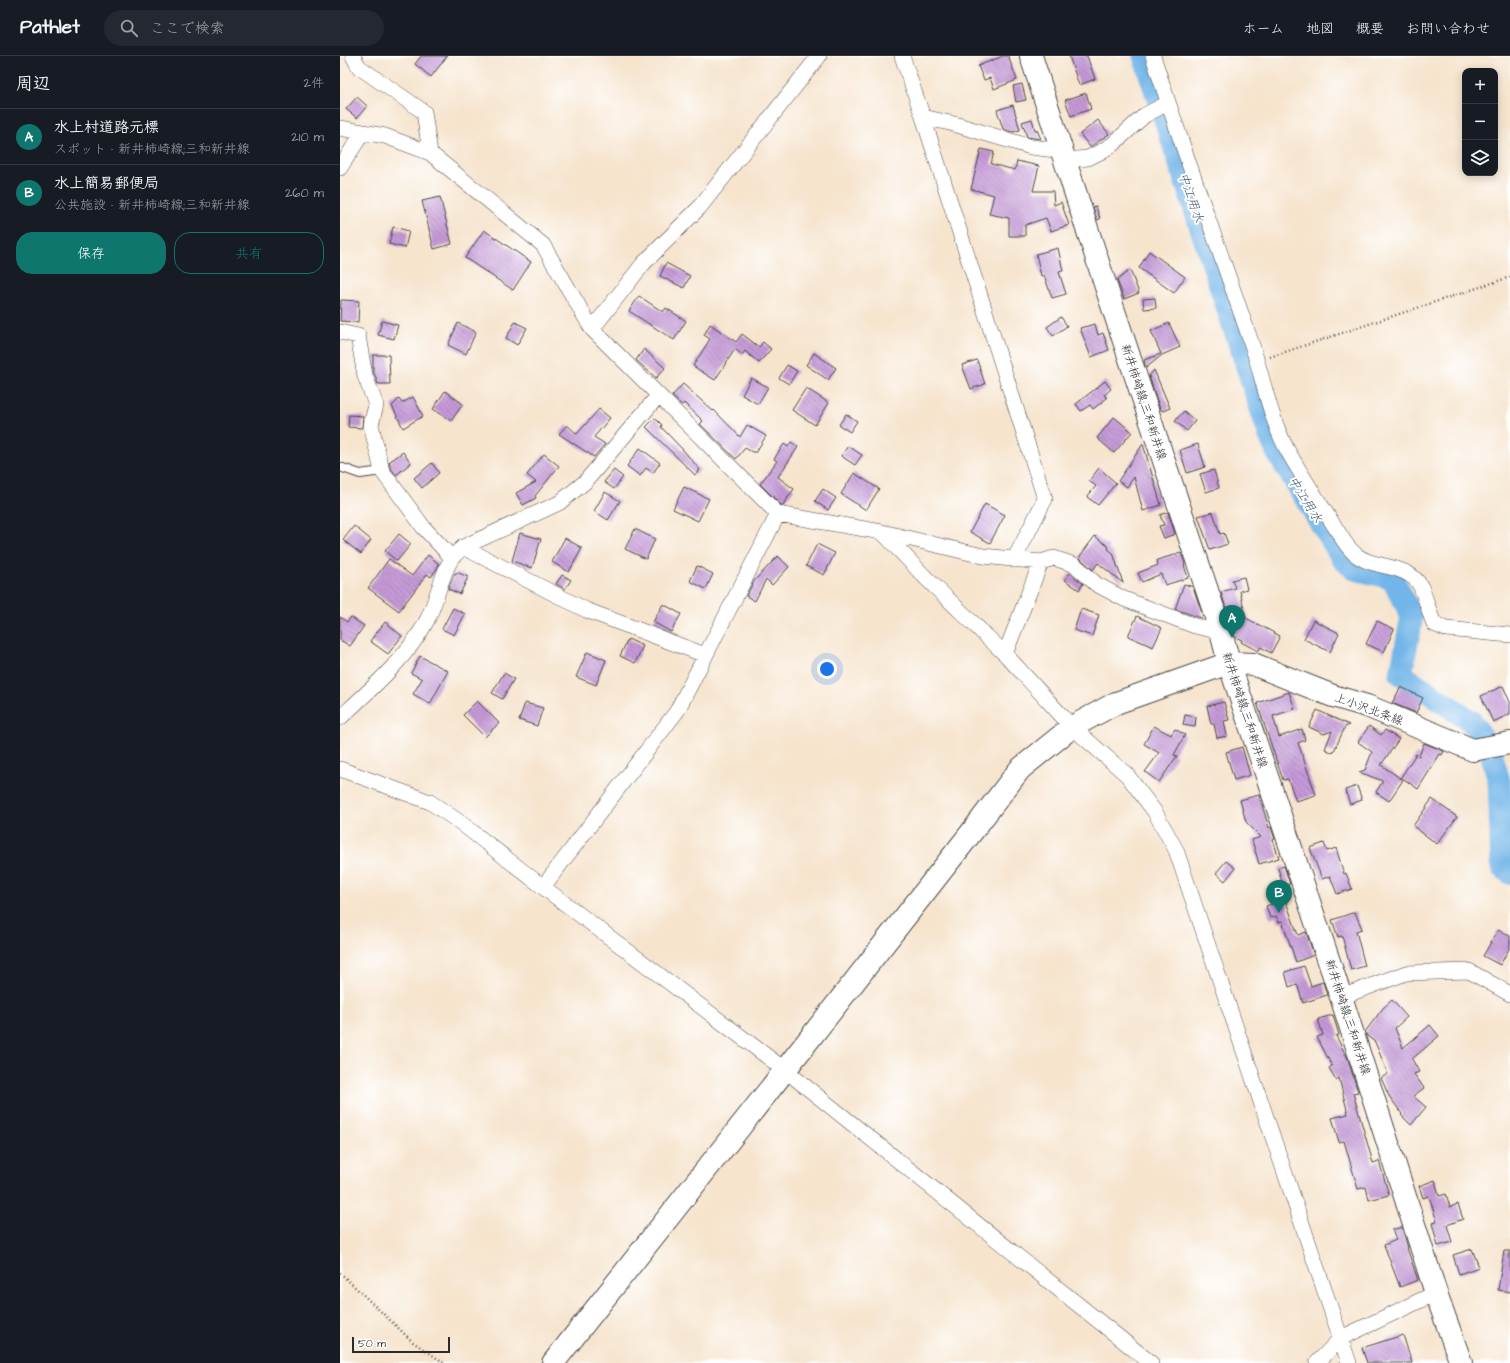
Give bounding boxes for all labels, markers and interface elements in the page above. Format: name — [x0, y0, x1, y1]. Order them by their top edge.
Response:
search box — [104, 10, 384, 46]
text: Pathlet — [20, 14, 80, 41]
icon: search — [118, 17, 140, 39]
text: ここで検索 — [150, 18, 225, 39]
text: ホーム — [1243, 19, 1284, 39]
text: 地図 — [1306, 19, 1334, 39]
text: 概要 — [1356, 19, 1384, 39]
text: お問い合わせ — [1406, 19, 1490, 39]
map controls — [1462, 68, 1498, 176]
button: + — [1462, 68, 1498, 104]
text: 周辺 — [16, 72, 50, 96]
text: 2件 — [304, 74, 324, 92]
button: − — [1462, 104, 1498, 140]
text: 水上村道路元標 — [54, 117, 159, 138]
text: A — [25, 128, 33, 146]
text: 210 m — [291, 128, 324, 146]
text: スポット · 新井柿崎線;三和新井線 — [54, 140, 250, 158]
button: layers — [1462, 140, 1498, 176]
water label: 中江用水 — [1174, 170, 1208, 225]
text: 水上簡易郵便局 — [54, 173, 159, 194]
text: B — [24, 184, 34, 202]
text: 260 m — [285, 184, 324, 202]
text: 公共施設 · 新井柿崎線;三和新井線 — [54, 196, 250, 214]
button: 保存 — [16, 232, 166, 274]
button: 共有 — [174, 232, 324, 274]
street label: 新井柿崎線;三和新井線 — [1117, 342, 1170, 463]
water label: 中江用水 — [1284, 473, 1327, 526]
pin: A — [1219, 605, 1245, 638]
street label: 新井柿崎線;三和新井線 — [1218, 650, 1271, 771]
your location — [817, 659, 837, 679]
street label: 上小沢北条線 — [1332, 689, 1406, 730]
pin: B — [1266, 880, 1292, 913]
street label: 新井柿崎線;三和新井線 — [1321, 957, 1374, 1078]
scale bar — [352, 1335, 450, 1354]
text: 50 m — [358, 1336, 386, 1351]

